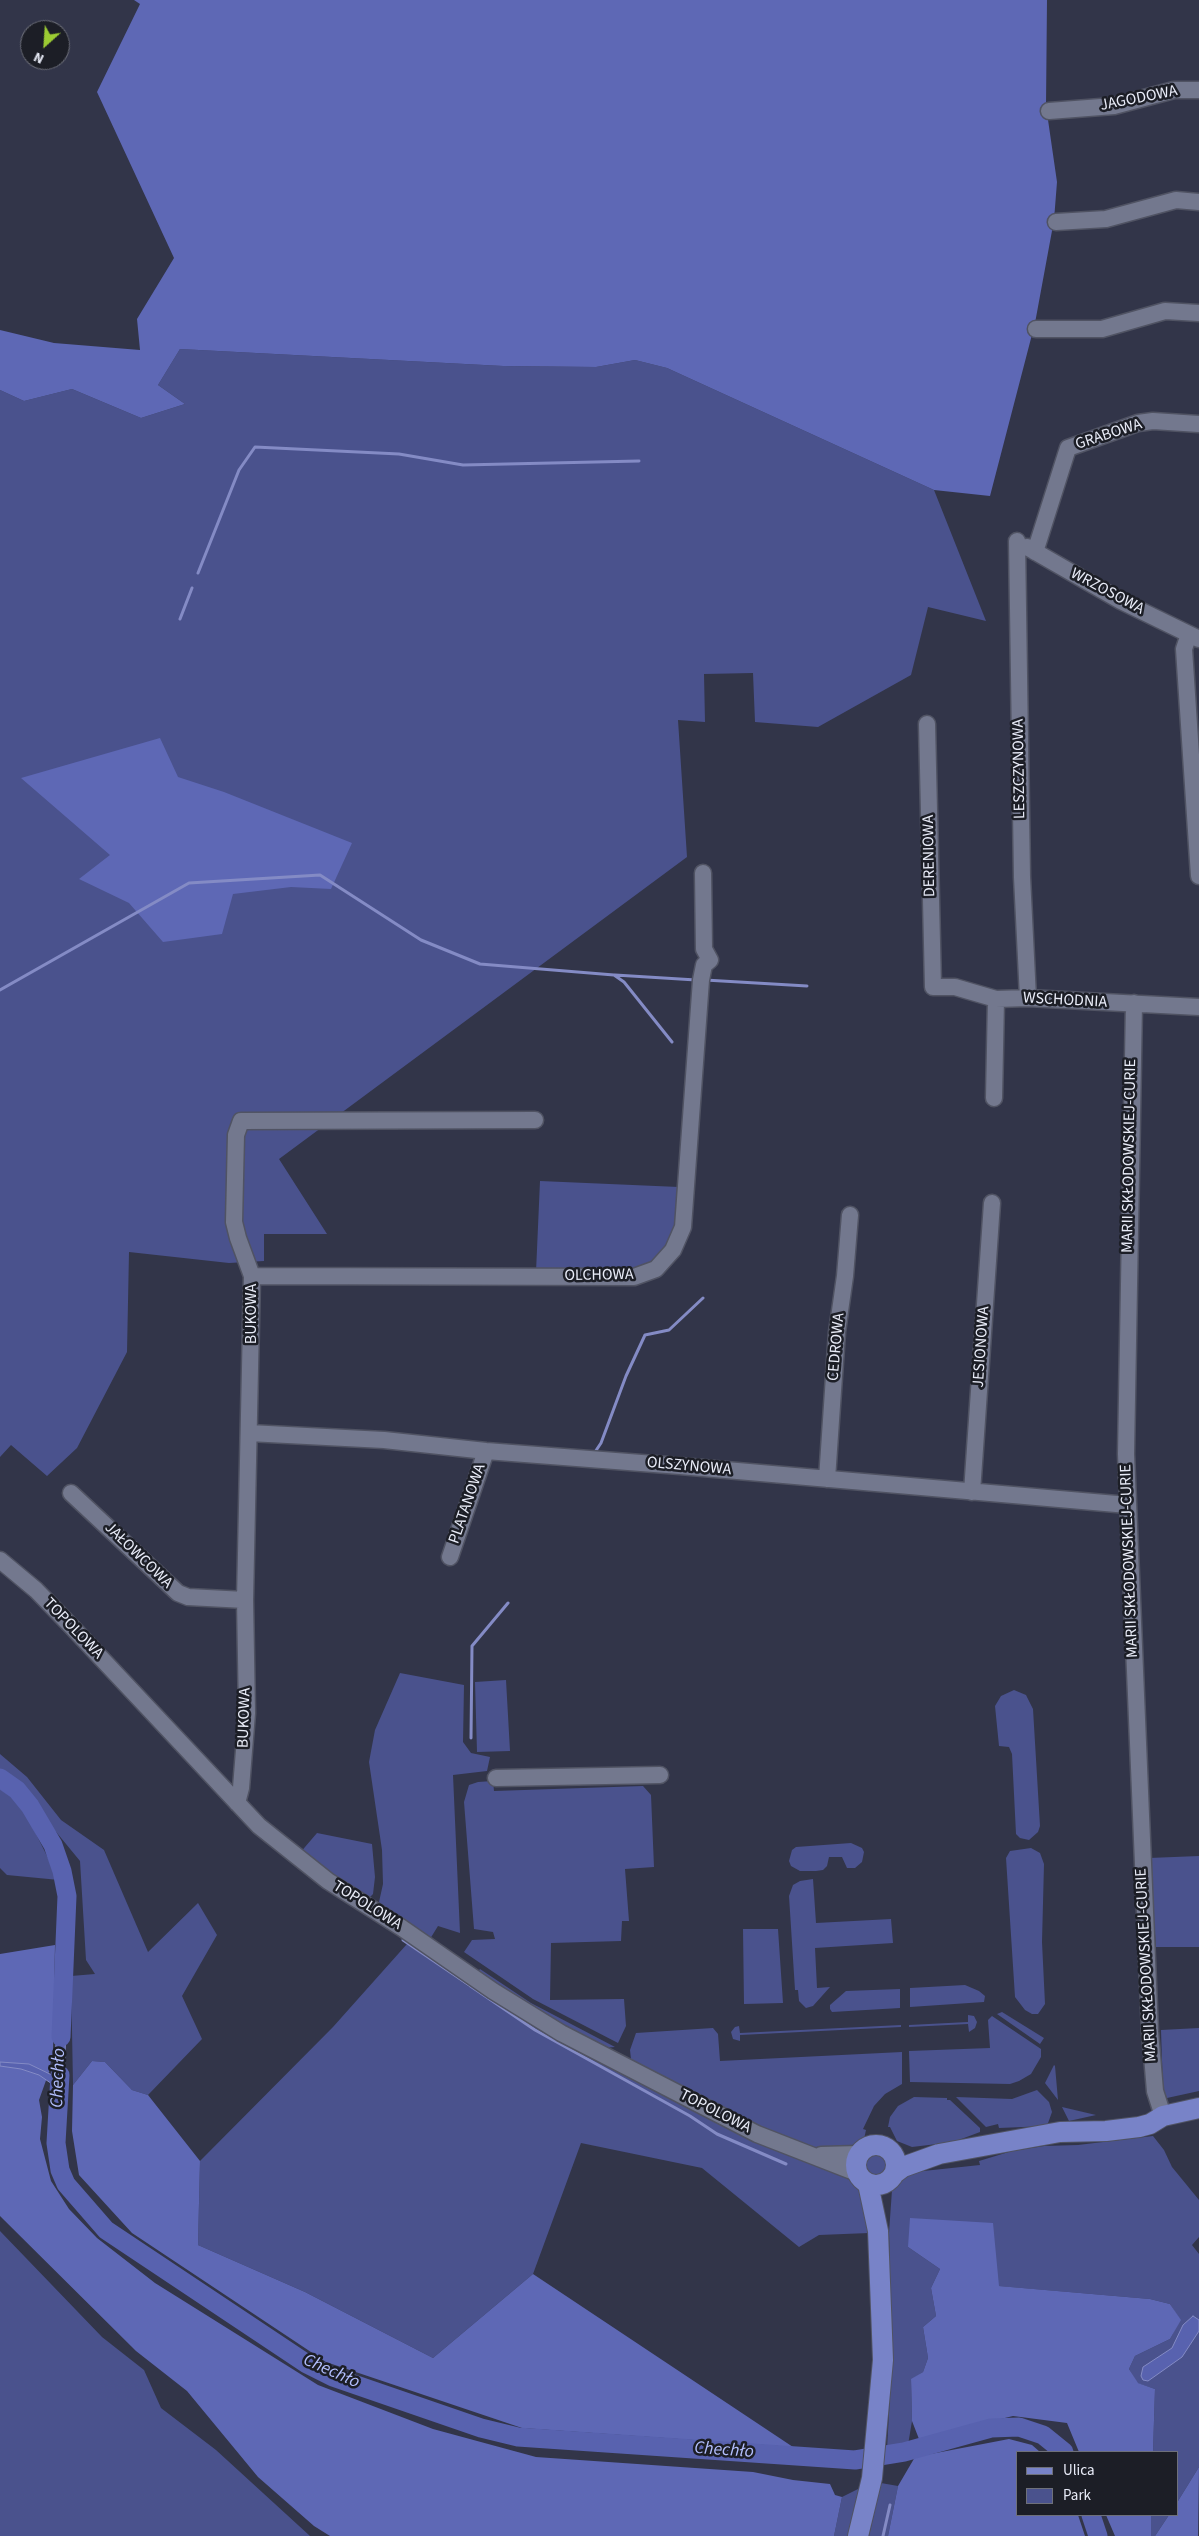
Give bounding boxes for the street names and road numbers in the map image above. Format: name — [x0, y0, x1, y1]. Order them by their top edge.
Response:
street label: JAGODOWA — [1099, 82, 1179, 116]
street label: GRABOWA — [1073, 415, 1145, 455]
street label: WRZOSOWA — [1067, 565, 1147, 619]
street label: LESZCZYNOWA — [1010, 719, 1030, 819]
street label: DERENIOWA — [920, 815, 940, 897]
street label: WSCHODNIA — [1022, 989, 1108, 1013]
street label: MARII SKŁODOWSKIEJ-CURIE — [1119, 1059, 1141, 1253]
street label: OLCHOWA — [564, 1266, 634, 1286]
street label: BUKOWA — [242, 1284, 262, 1344]
street label: JESIONOWA — [970, 1306, 994, 1388]
street label: CEDROWA — [824, 1312, 850, 1382]
street label: OLSZYNOWA — [646, 1454, 732, 1480]
street label: PLATANOWA — [445, 1461, 491, 1547]
street label: MARII SKŁODOWSKIEJ-CURIE — [1117, 1464, 1143, 1658]
street label: JAŁOWCOWA — [100, 1519, 176, 1593]
street label: TOPOLOWA — [39, 1594, 107, 1664]
street label: BUKOWA — [234, 1687, 256, 1749]
street label: MARII SKŁODOWSKIEJ-CURIE — [1132, 1868, 1162, 2062]
street label: TOPOLOWA — [329, 1877, 405, 1935]
street label: TOPOLOWA — [676, 2086, 754, 2138]

